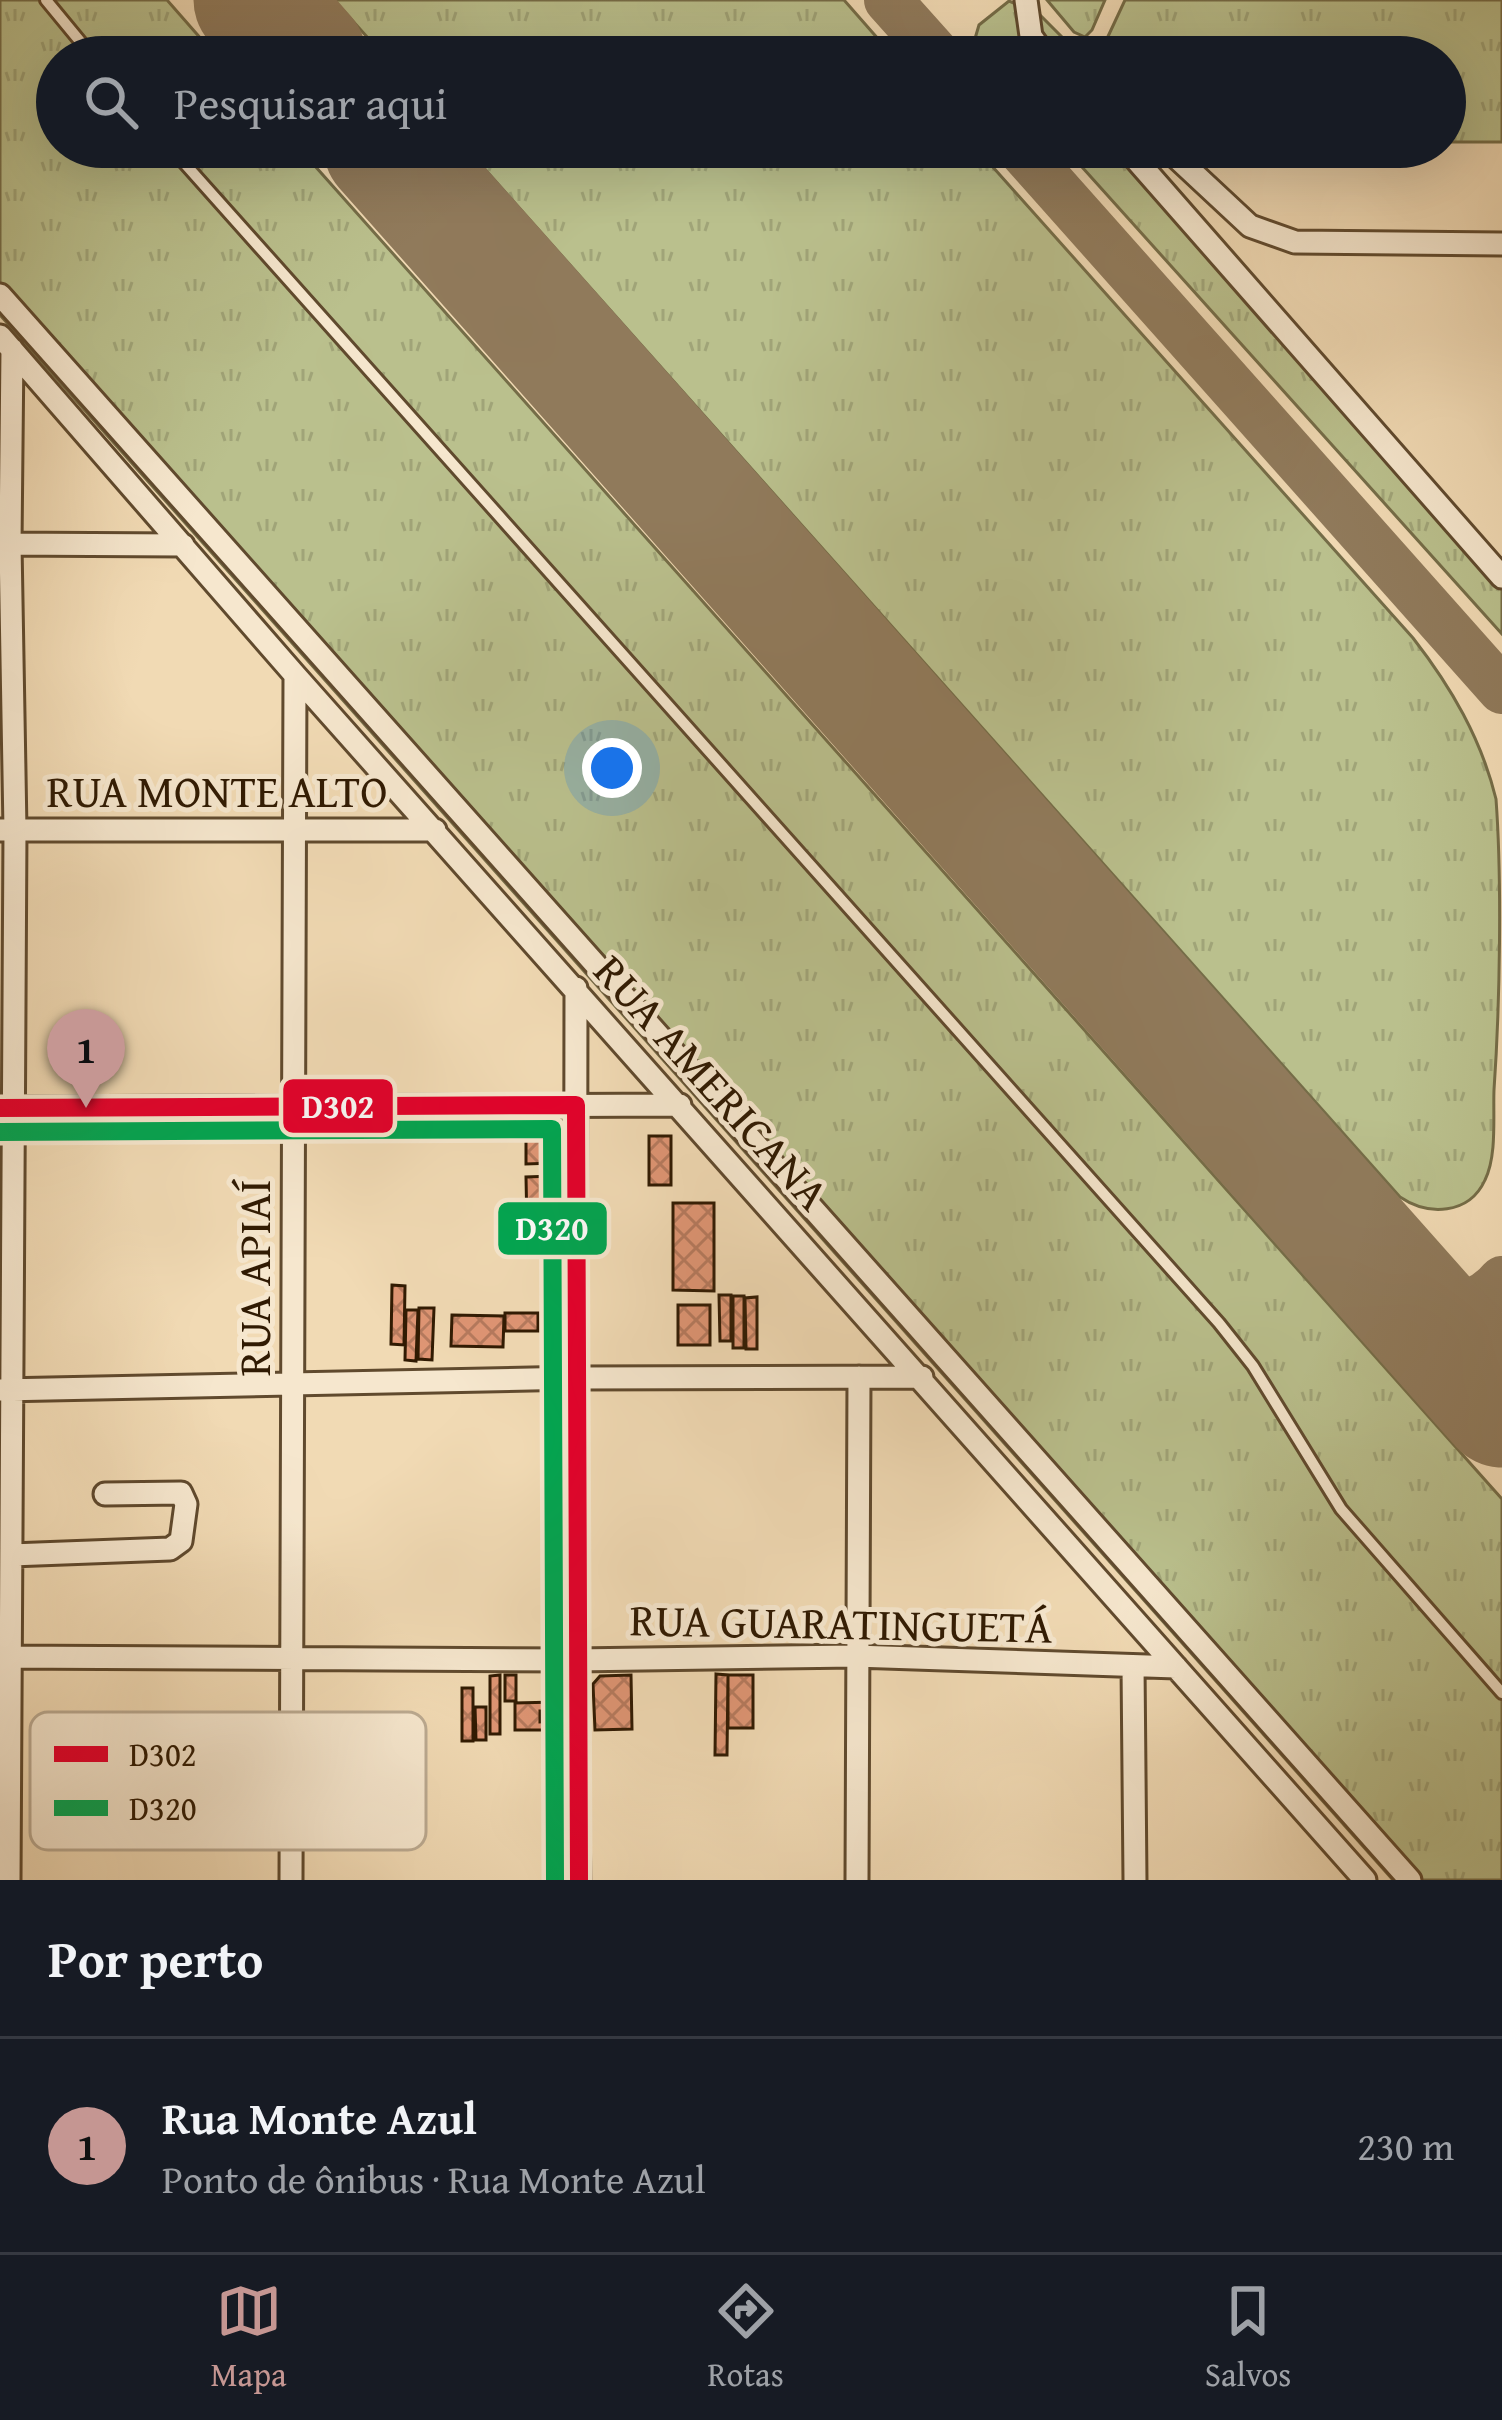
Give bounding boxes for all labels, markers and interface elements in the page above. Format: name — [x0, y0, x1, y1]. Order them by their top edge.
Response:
search box — [36, 36, 1466, 168]
icon: search — [78, 69, 144, 135]
text: Pesquisar aqui — [174, 70, 447, 135]
your location — [582, 738, 642, 798]
street label: RUA MONTE ALTO — [46, 758, 388, 823]
street label: RUA AMERICANA — [580, 939, 845, 1224]
pin: 1 — [47, 1009, 125, 1108]
line badge: D302 — [281, 1077, 395, 1135]
text: D302 — [302, 1082, 374, 1130]
street label: RUA APIAÍ — [221, 1178, 286, 1377]
line badge: D320 — [496, 1200, 609, 1257]
text: D320 — [516, 1204, 588, 1252]
street label: RUA GUARATINGUETÁ — [629, 1586, 1053, 1659]
legend — [30, 1712, 426, 1850]
text: D302 — [129, 1730, 197, 1778]
text: D320 — [129, 1784, 197, 1832]
text: Por perto — [48, 1921, 263, 1996]
text: Rua Monte Azul — [162, 2085, 477, 2150]
text: 1 — [77, 2117, 97, 2174]
text: 230 m — [1357, 2117, 1454, 2174]
text: Ponto de ônibus · Rua Monte Azul — [162, 2150, 706, 2207]
tab: Mapa — [211, 2278, 287, 2398]
tab: Rotas — [708, 2278, 784, 2398]
tab: Salvos — [1205, 2278, 1291, 2398]

